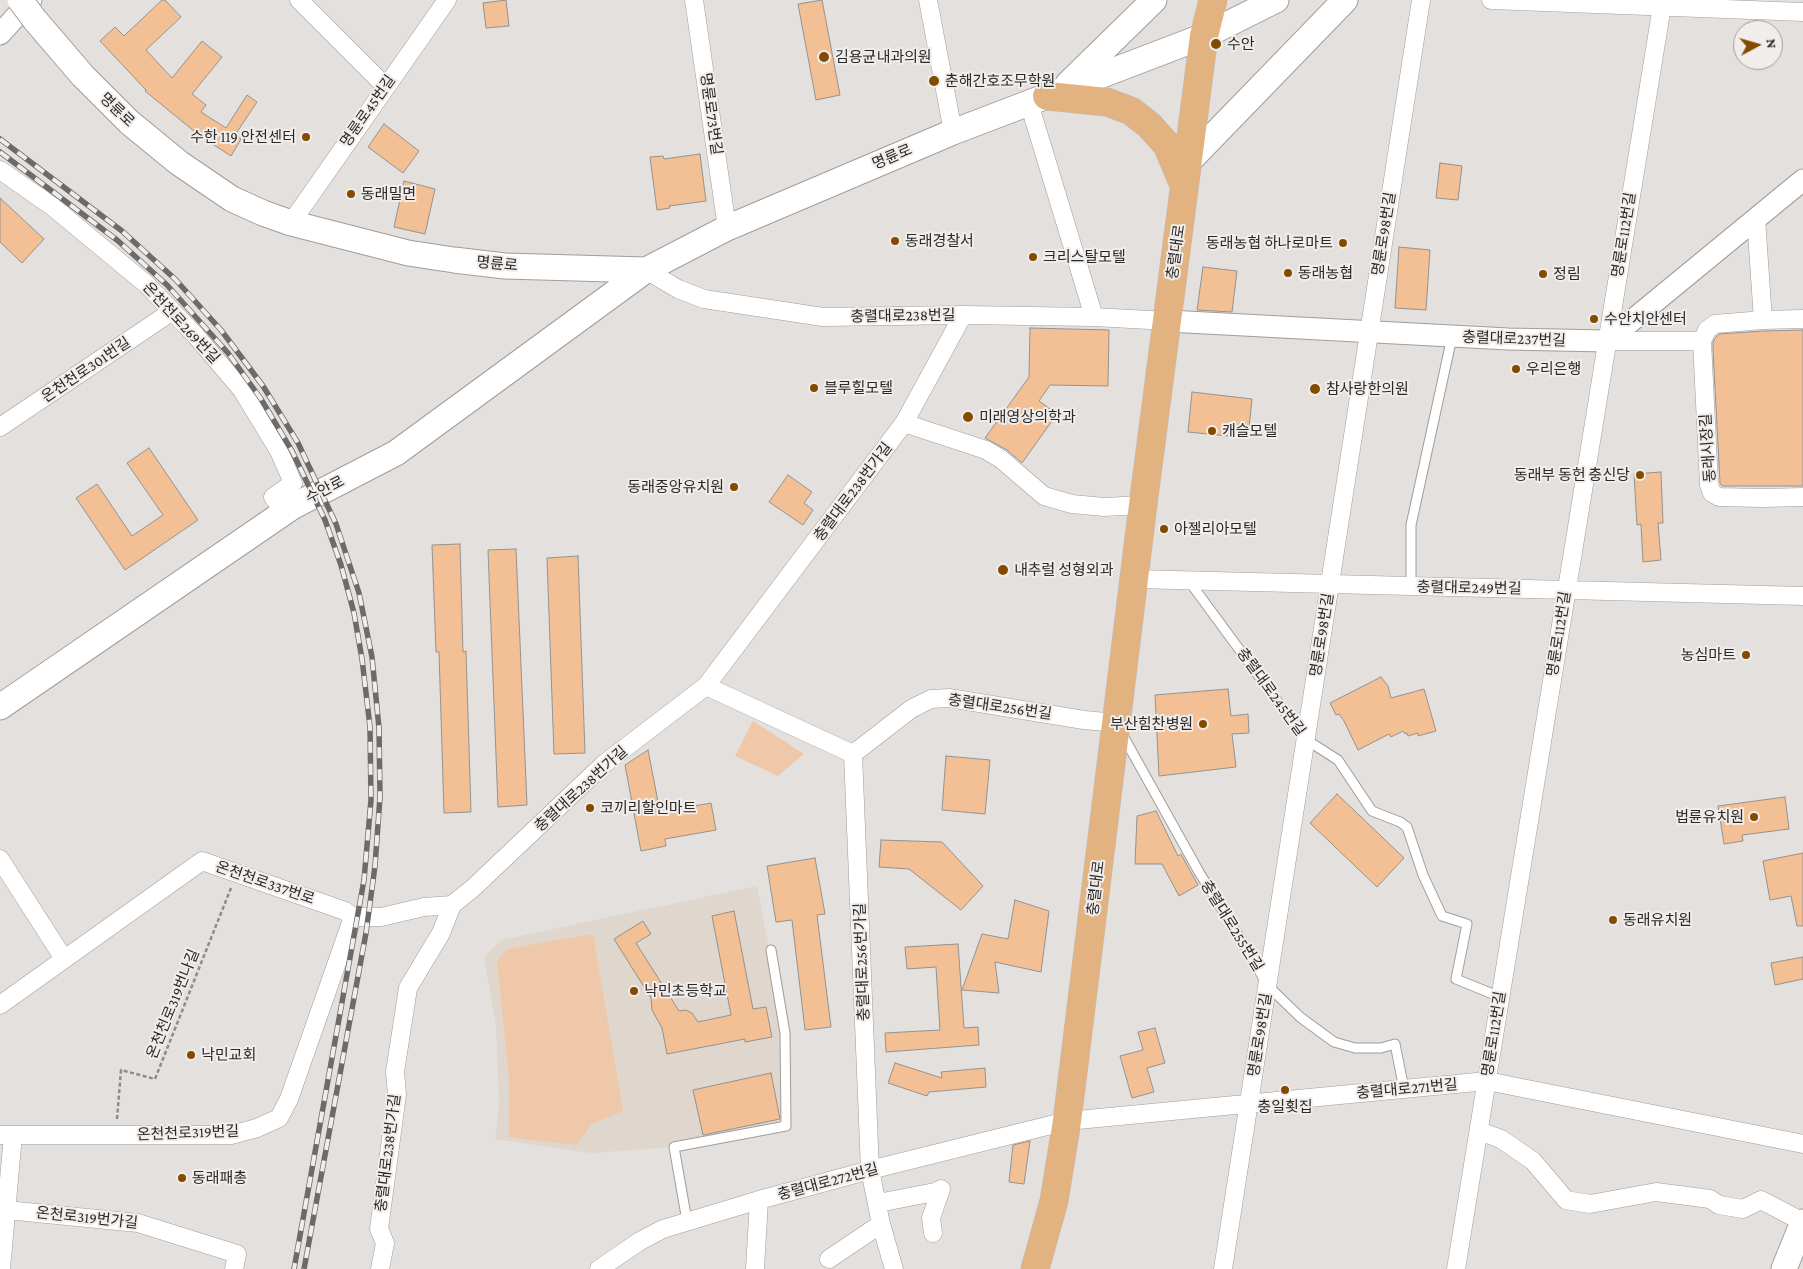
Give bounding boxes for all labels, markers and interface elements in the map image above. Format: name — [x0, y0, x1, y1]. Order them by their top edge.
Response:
north arrow — [1733, 20, 1783, 70]
place label: 수안 — [1227, 35, 1255, 53]
marker: 수안 — [1209, 37, 1223, 51]
text: N — [1763, 38, 1780, 49]
place label: 김용균내과의원 — [835, 48, 932, 66]
marker: 김용균내과의원 — [817, 50, 831, 64]
street label: 명륜로45번길 — [337, 72, 399, 150]
street label: 명륜로73번길 — [696, 72, 726, 156]
place label: 춘해간호조무학원 — [945, 72, 1055, 90]
marker: 춘해간호조무학원 — [927, 74, 941, 88]
street label: 명륜로 — [96, 89, 138, 131]
place label: 수한 119 안전센터 — [190, 128, 296, 146]
marker: 수한 119 안전센터 — [300, 131, 312, 143]
street label: 명륜로 — [869, 141, 915, 173]
place label: 동래밀면 — [361, 185, 416, 203]
marker: 동래밀면 — [345, 188, 357, 200]
street label: 명륜로98번길 — [1368, 191, 1400, 277]
street label: 명륜로112번길 — [1608, 191, 1640, 279]
street label: 충렬대로 — [1163, 223, 1189, 281]
place label: 동래경찰서 — [905, 232, 974, 250]
place label: 동래농협 하나로마트 — [1206, 234, 1333, 252]
marker: 동래경찰서 — [889, 235, 901, 247]
marker: 동래농협 하나로마트 — [1337, 237, 1349, 249]
place label: 크리스탈모텔 — [1043, 248, 1126, 266]
marker: 크리스탈모텔 — [1027, 251, 1039, 263]
street label: 명륜로 — [476, 253, 518, 275]
place label: 동래농협 — [1298, 264, 1353, 282]
place label: 정림 — [1553, 265, 1581, 283]
marker: 동래농협 — [1282, 267, 1294, 279]
marker: 정림 — [1537, 268, 1549, 280]
street label: 온천천로269번길 — [139, 279, 223, 367]
street label: 충렬대로238번길 — [850, 306, 956, 326]
place label: 수안치안센터 — [1604, 310, 1687, 328]
marker: 수안치안센터 — [1588, 313, 1600, 325]
street label: 충렬대로237번길 — [1462, 328, 1566, 350]
street label: 온천천로301번길 — [38, 334, 134, 406]
place label: 우리은행 — [1526, 360, 1581, 378]
marker: 우리은행 — [1510, 363, 1522, 375]
place label: 블루힐모텔 — [824, 379, 893, 397]
place label: 참사랑한의원 — [1326, 380, 1409, 398]
marker: 블루힐모텔 — [808, 382, 820, 394]
marker: 참사랑한의원 — [1308, 382, 1322, 396]
place label: 미래영상의학과 — [979, 408, 1076, 426]
marker: 미래영상의학과 — [961, 410, 975, 424]
street label: 동래시장길 — [1697, 413, 1719, 483]
place label: 캐슬모텔 — [1222, 422, 1277, 440]
marker: 캐슬모텔 — [1206, 425, 1218, 437]
street label: 충렬대로238번가길 — [810, 439, 896, 545]
place label: 동래부 동헌 충신당 — [1514, 466, 1630, 484]
marker: 동래부 동헌 충신당 — [1634, 469, 1646, 481]
street label: 수안로 — [302, 472, 348, 508]
place label: 동래중앙유치원 — [627, 478, 724, 496]
marker: 동래중앙유치원 — [728, 481, 740, 493]
place label: 아젤리아모텔 — [1174, 520, 1257, 538]
marker: 아젤리아모텔 — [1158, 523, 1170, 535]
place label: 내추럴 성형외과 — [1014, 561, 1113, 579]
marker: 내추럴 성형외과 — [996, 563, 1010, 577]
street label: 충렬대로249번길 — [1416, 578, 1522, 598]
street label: 명륜로112번길 — [1543, 590, 1575, 678]
street label: 명륜로98번길 — [1306, 592, 1338, 678]
street label: 충렬대로245번길 — [1233, 644, 1309, 740]
place label: 농심마트 — [1681, 646, 1736, 664]
marker: 농심마트 — [1740, 649, 1752, 661]
street label: 충렬대로256번길 — [947, 691, 1053, 723]
place label: 부산힘찬병원 — [1110, 715, 1193, 733]
marker: 부산힘찬병원 — [1197, 718, 1209, 730]
street label: 충렬대로238번가길 — [531, 743, 631, 835]
place label: 코끼리할인마트 — [600, 799, 697, 817]
marker: 코끼리할인마트 — [584, 802, 596, 814]
place label: 법륜유치원 — [1675, 808, 1744, 826]
marker: 법륜유치원 — [1748, 811, 1760, 823]
street label: 온천천로337번로 — [213, 858, 317, 908]
street label: 충렬대로 — [1084, 860, 1108, 916]
street label: 충렬대로255번길 — [1197, 877, 1267, 975]
street label: 충렬대로256번가길 — [851, 903, 873, 1021]
place label: 동래유치원 — [1623, 911, 1692, 929]
marker: 동래유치원 — [1607, 914, 1619, 926]
street label: 온천천로319번나길 — [143, 947, 203, 1061]
place label: 낙민초등학교 — [644, 982, 727, 1000]
marker: 낙민초등학교 — [628, 985, 640, 997]
street label: 명륜로112번길 — [1478, 990, 1510, 1078]
street label: 명륜로98번길 — [1244, 992, 1276, 1078]
place label: 낙민교회 — [201, 1046, 256, 1064]
marker: 낙민교회 — [185, 1049, 197, 1061]
street label: 충렬대로271번길 — [1356, 1076, 1458, 1102]
marker: 충일횟집 — [1279, 1084, 1291, 1096]
street label: 충렬대로238번가길 — [372, 1093, 404, 1213]
place label: 충일횟집 — [1257, 1098, 1313, 1116]
street label: 온천천로319번길 — [136, 1122, 240, 1144]
street label: 충렬대로272번길 — [776, 1160, 880, 1204]
place label: 동래패총 — [192, 1169, 247, 1187]
marker: 동래패총 — [176, 1172, 188, 1184]
street label: 온천로319번가길 — [35, 1204, 139, 1232]

